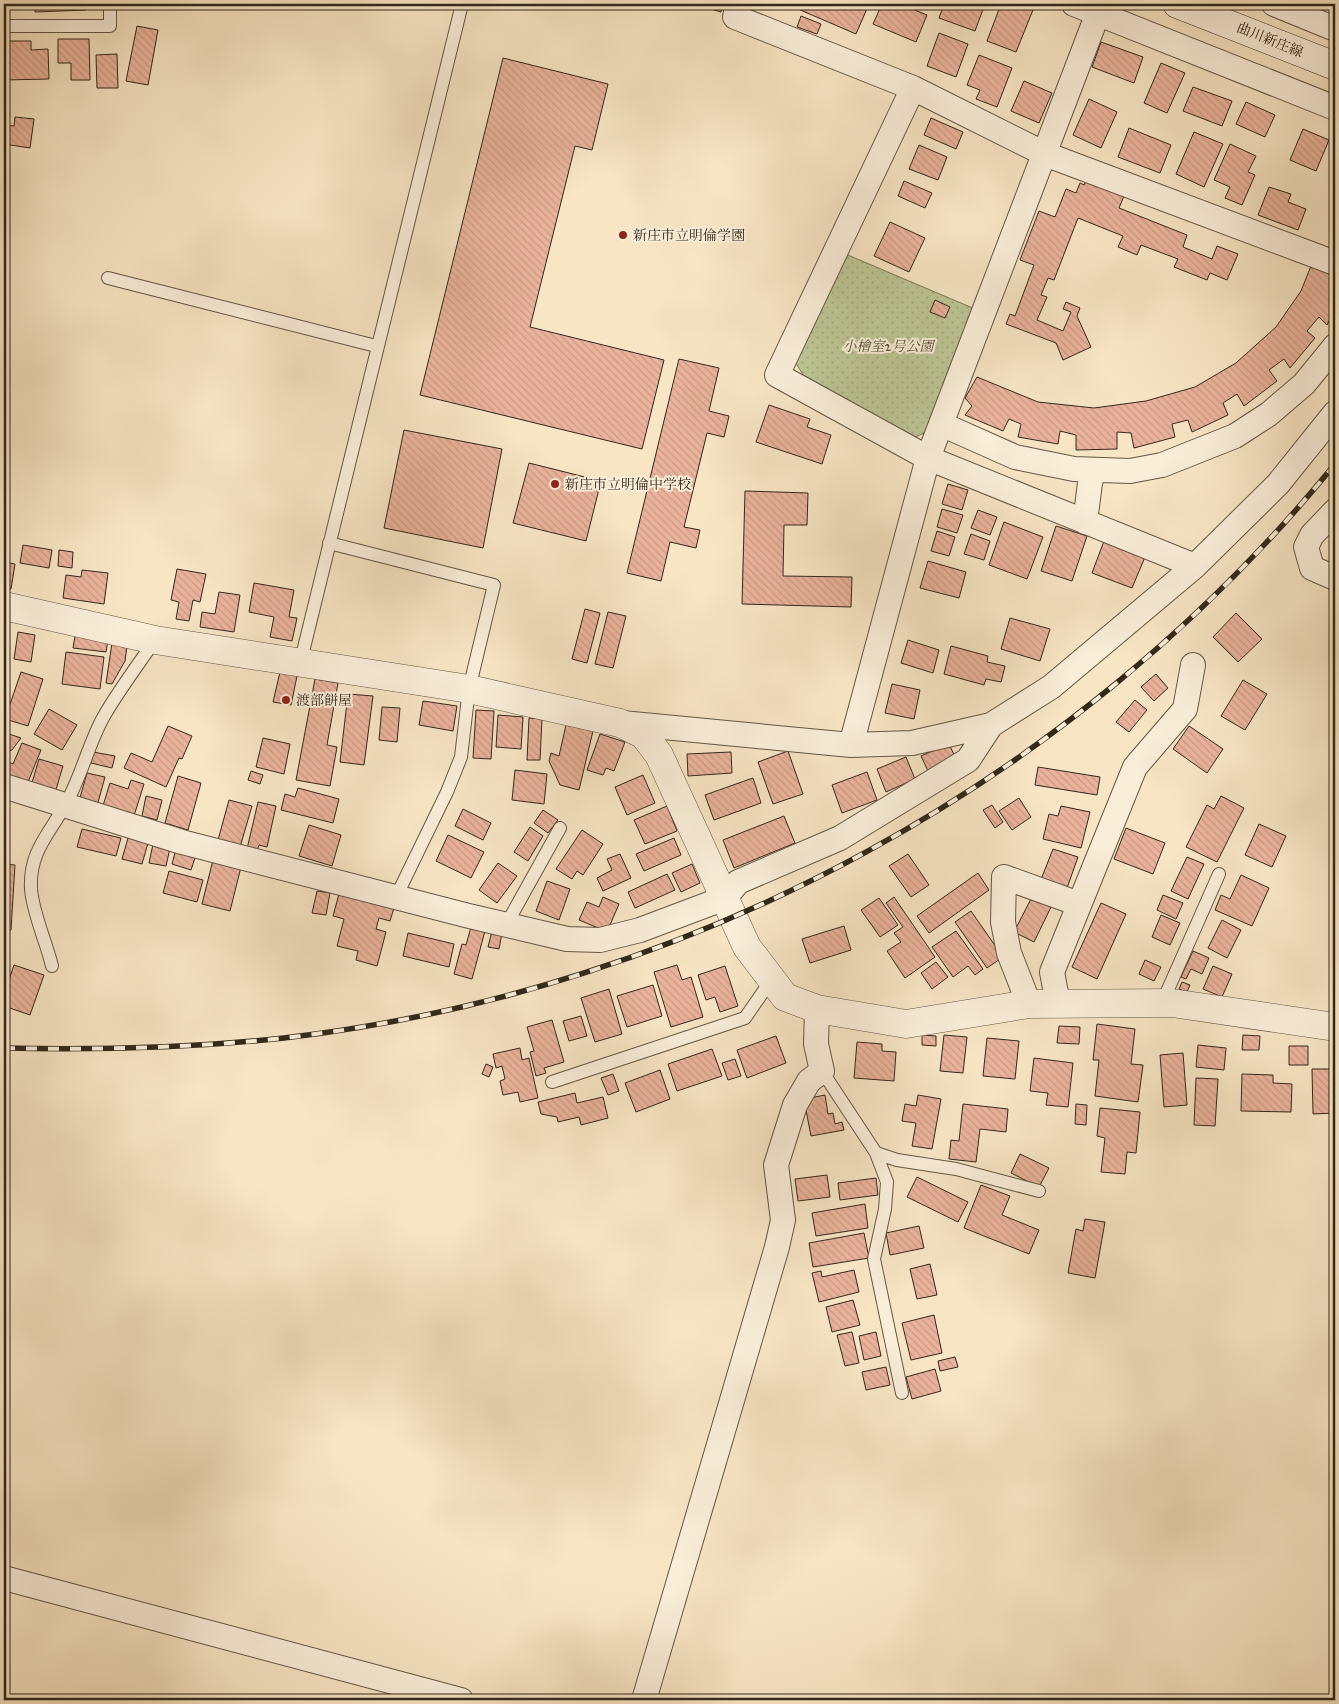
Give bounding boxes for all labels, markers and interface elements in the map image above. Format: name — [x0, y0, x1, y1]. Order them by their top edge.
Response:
street label: 曲川新庄線 — [1234, 19, 1306, 61]
place label: 新庄市立明倫学園 — [633, 227, 745, 244]
marker: 新庄市立明倫学園 — [617, 229, 629, 241]
park label: 小檜室2号公園 — [843, 338, 935, 355]
place label: 新庄市立明倫中学校 — [565, 476, 691, 493]
marker: 新庄市立明倫中学校 — [549, 478, 561, 490]
place label: 渡部餅屋 — [296, 692, 352, 709]
marker: 渡部餅屋 — [280, 694, 292, 706]

